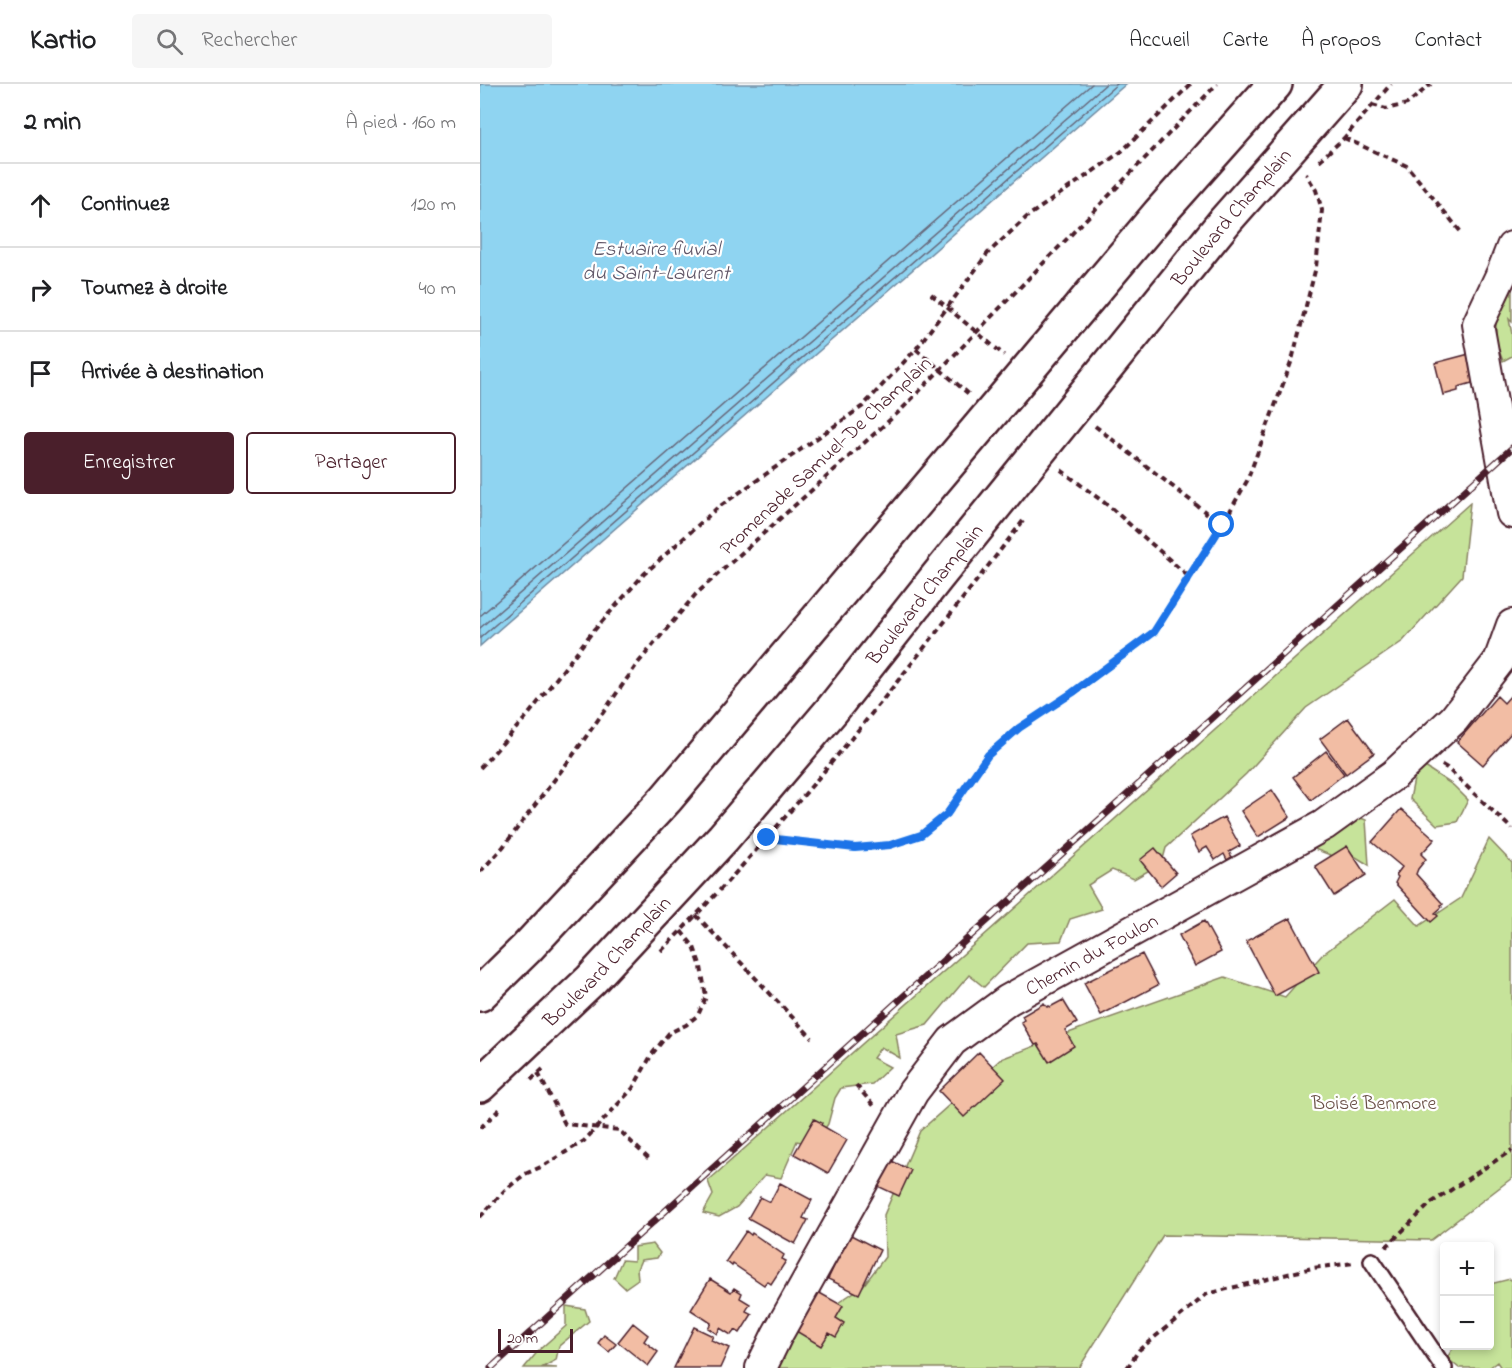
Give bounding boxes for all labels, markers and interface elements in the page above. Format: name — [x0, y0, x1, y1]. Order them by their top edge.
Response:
search box — [132, 14, 552, 68]
text: Kartio — [30, 21, 96, 62]
icon: search — [153, 25, 186, 58]
text: Rechercher — [201, 25, 297, 57]
text: Accueil — [1129, 26, 1190, 56]
text: Carte — [1223, 26, 1268, 56]
text: À propos — [1301, 26, 1381, 56]
text: Contact — [1414, 26, 1482, 56]
text: 2 min — [24, 104, 81, 142]
text: À pied · 160 m — [345, 109, 456, 138]
street label: Boulevard Champlain — [1165, 143, 1300, 295]
icon: ahead — [24, 189, 57, 222]
text: Continuez — [81, 189, 169, 221]
text: 120 m — [411, 191, 456, 220]
water label: Estuaire fluvial du Saint-Laurent — [582, 235, 732, 289]
icon: right — [24, 273, 57, 306]
text: Tournez à droite — [81, 273, 227, 305]
text: 40 m — [419, 275, 456, 304]
street label: Promenade Samuel-De Champlain — [714, 350, 939, 563]
icon: arrive — [24, 357, 57, 390]
text: Arrivée à destination — [81, 357, 264, 389]
button: Enregistrer — [24, 432, 234, 494]
button: Partager — [246, 432, 456, 494]
route start — [1208, 511, 1234, 537]
street label: Boulevard Champlain — [860, 518, 991, 673]
route end — [753, 824, 779, 850]
street label: Boulevard Champlain — [537, 891, 679, 1036]
street label: Chemin du Foulon — [1021, 908, 1164, 1005]
park label: Boisé Benmore — [1311, 1090, 1437, 1119]
map controls — [1440, 1242, 1494, 1350]
button: + — [1440, 1242, 1494, 1296]
button: − — [1440, 1296, 1494, 1350]
scale bar — [498, 1326, 573, 1354]
text: 20 m — [507, 1327, 538, 1351]

